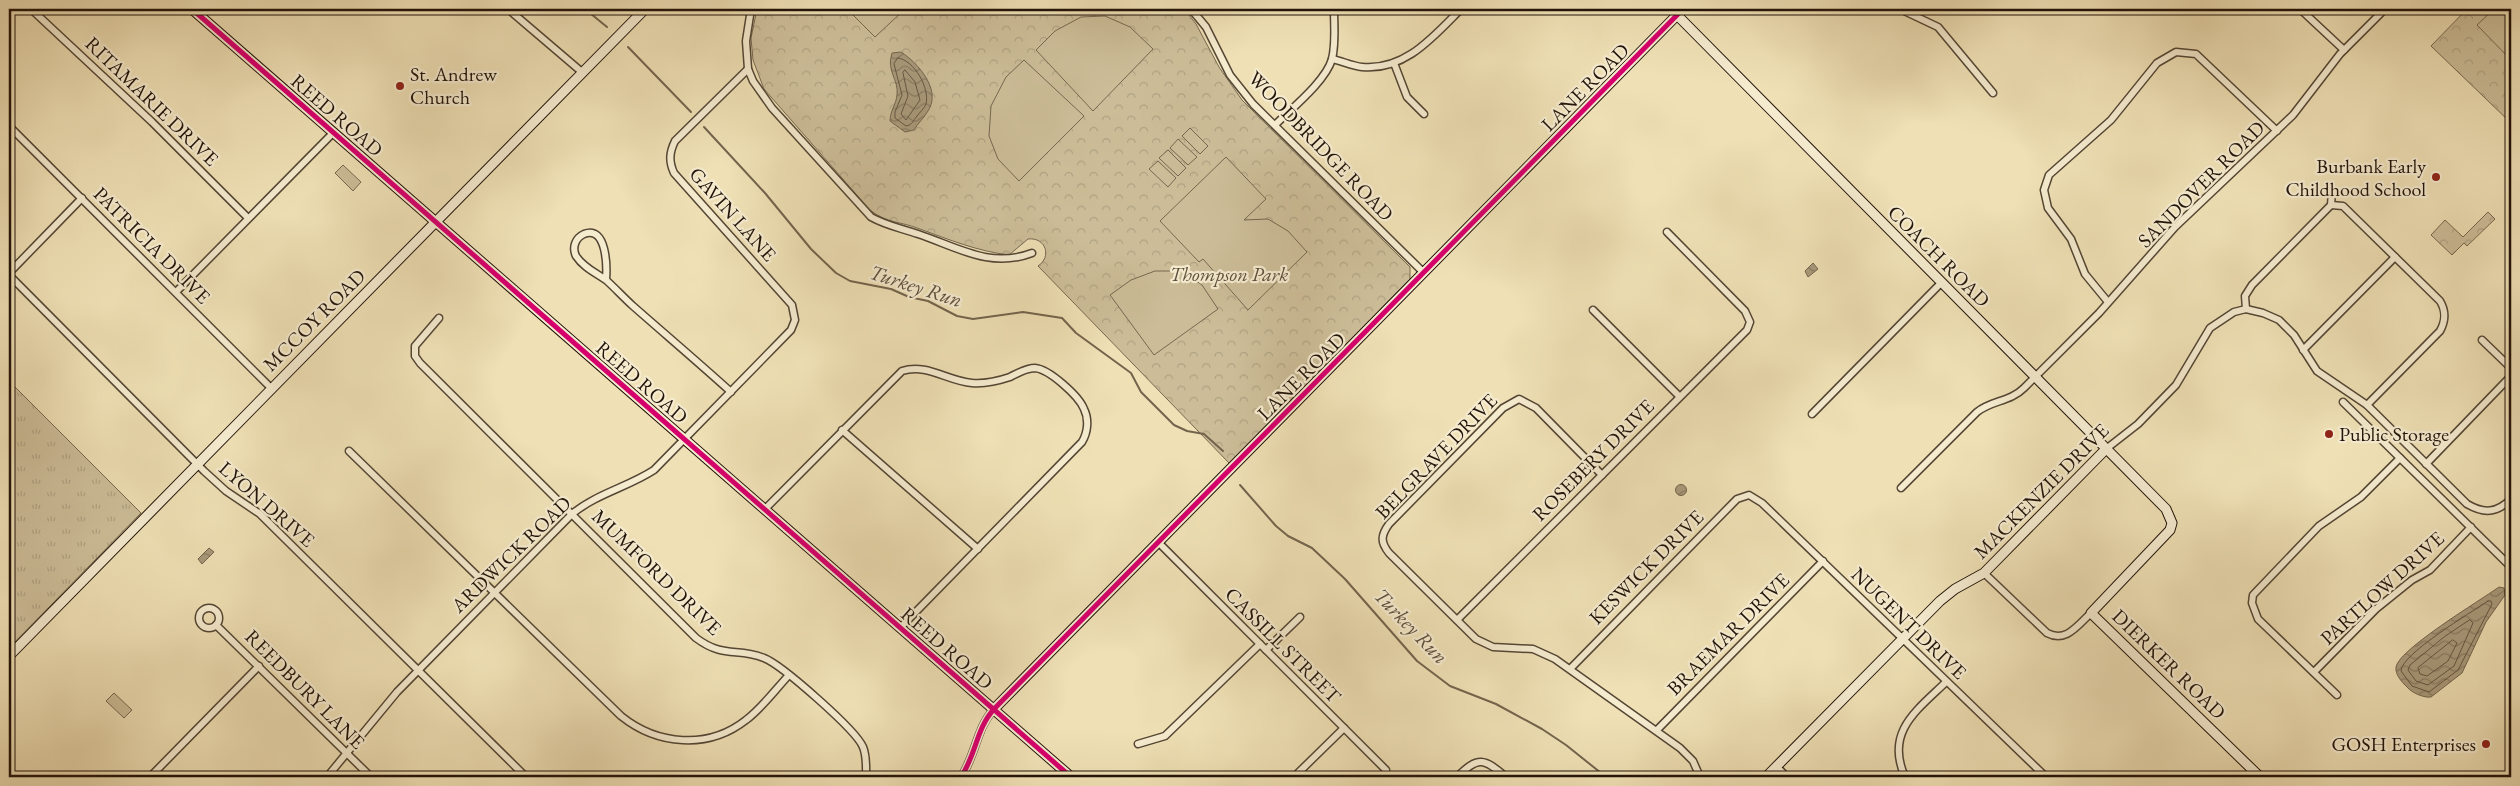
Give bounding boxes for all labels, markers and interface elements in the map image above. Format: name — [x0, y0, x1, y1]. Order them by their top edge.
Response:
street label: RITAMARIE DRIVE — [80, 31, 224, 171]
street label: LANE ROAD — [1535, 37, 1635, 137]
place label: St. Andrew Church — [410, 61, 497, 110]
street label: WOODBRIDGE ROAD — [1243, 65, 1399, 227]
street label: REED ROAD — [286, 68, 388, 162]
marker: St. Andrew Church — [394, 80, 406, 92]
street label: SANDOVER ROAD — [2132, 115, 2270, 253]
place label: Burbank Early Childhood School — [2285, 153, 2426, 202]
street label: GAVIN LANE — [684, 161, 782, 267]
marker: Burbank Early Childhood School — [2430, 171, 2442, 183]
street label: PATRICIA DRIVE — [88, 181, 216, 309]
street label: COACH ROAD — [1882, 199, 1996, 313]
water label: Turkey Run — [867, 258, 966, 313]
park label: Thompson Park — [1170, 261, 1288, 287]
street label: MCCOY ROAD — [257, 263, 371, 377]
street label: LANE ROAD — [1251, 326, 1351, 426]
street label: REED ROAD — [591, 335, 693, 429]
street label: BELGRAVE DRIVE — [1369, 388, 1503, 524]
street label: ROSEBERY DRIVE — [1526, 393, 1660, 527]
street label: MACKENZIE DRIVE — [1968, 418, 2114, 564]
place label: Public Storage — [2339, 421, 2449, 447]
marker: Public Storage — [2323, 428, 2335, 440]
street label: LYON DRIVE — [214, 455, 320, 553]
street label: ARDWICK ROAD — [445, 490, 577, 619]
street label: MUMFORD DRIVE — [587, 503, 727, 641]
street label: KESWICK DRIVE — [1583, 504, 1709, 630]
street label: PARTLOW DRIVE — [2315, 525, 2449, 651]
street label: NUGENT DRIVE — [1846, 561, 1972, 685]
street label: BRAEMAR DRIVE — [1661, 567, 1795, 701]
street label: CASSILL STREET — [1219, 581, 1347, 709]
water label: Turkey Run — [1368, 582, 1454, 669]
street label: REED ROAD — [896, 601, 998, 695]
street label: DIERKER ROAD — [2107, 603, 2231, 725]
street label: REEDBURY LANE — [239, 623, 371, 755]
place label: GOSH Enterprises — [2331, 731, 2476, 757]
marker: GOSH Enterprises — [2480, 738, 2492, 750]

